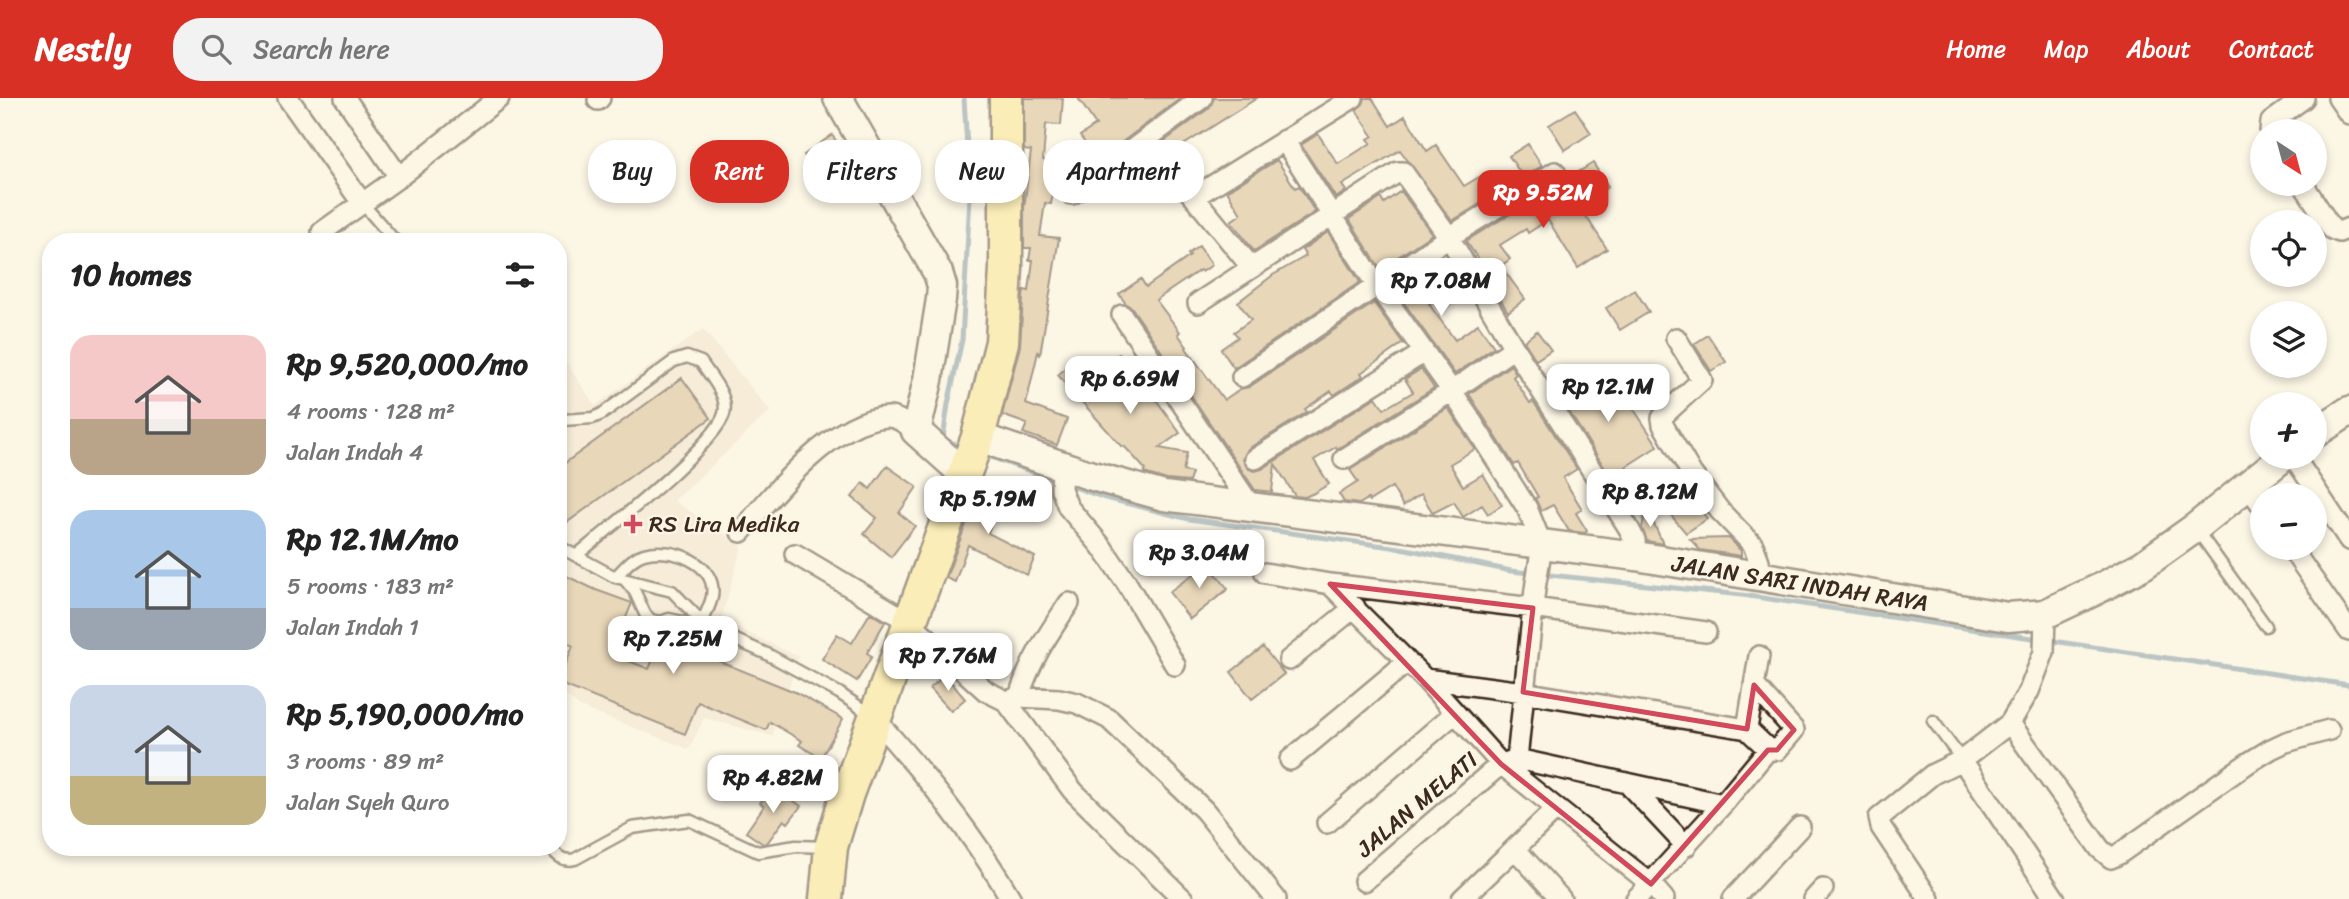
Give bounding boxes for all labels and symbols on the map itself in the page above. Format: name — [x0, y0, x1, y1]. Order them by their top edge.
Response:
north arrow — [2250, 119, 2328, 196]
pin: Rp 9.52M — [1471, 170, 1615, 230]
pin: Rp 7.08M — [1369, 258, 1513, 318]
pin: Rp 6.69M — [1058, 356, 1202, 416]
pin: Rp 12.1M — [1536, 364, 1680, 424]
pin: Rp 8.12M — [1578, 470, 1722, 529]
pin: Rp 5.19M — [916, 476, 1060, 536]
place label: RS Lira Medika — [649, 504, 800, 545]
marker: RS Lira Medika — [623, 514, 643, 534]
pin: Rp 3.04M — [1127, 531, 1271, 590]
street label: JALAN SARI INDAH RAYA — [1668, 543, 1931, 624]
pin: Rp 7.25M — [601, 616, 745, 676]
pin: Rp 7.76M — [876, 634, 1020, 693]
street label: JALAN MELATI — [1346, 741, 1488, 869]
pin: Rp 4.82M — [701, 756, 845, 815]

